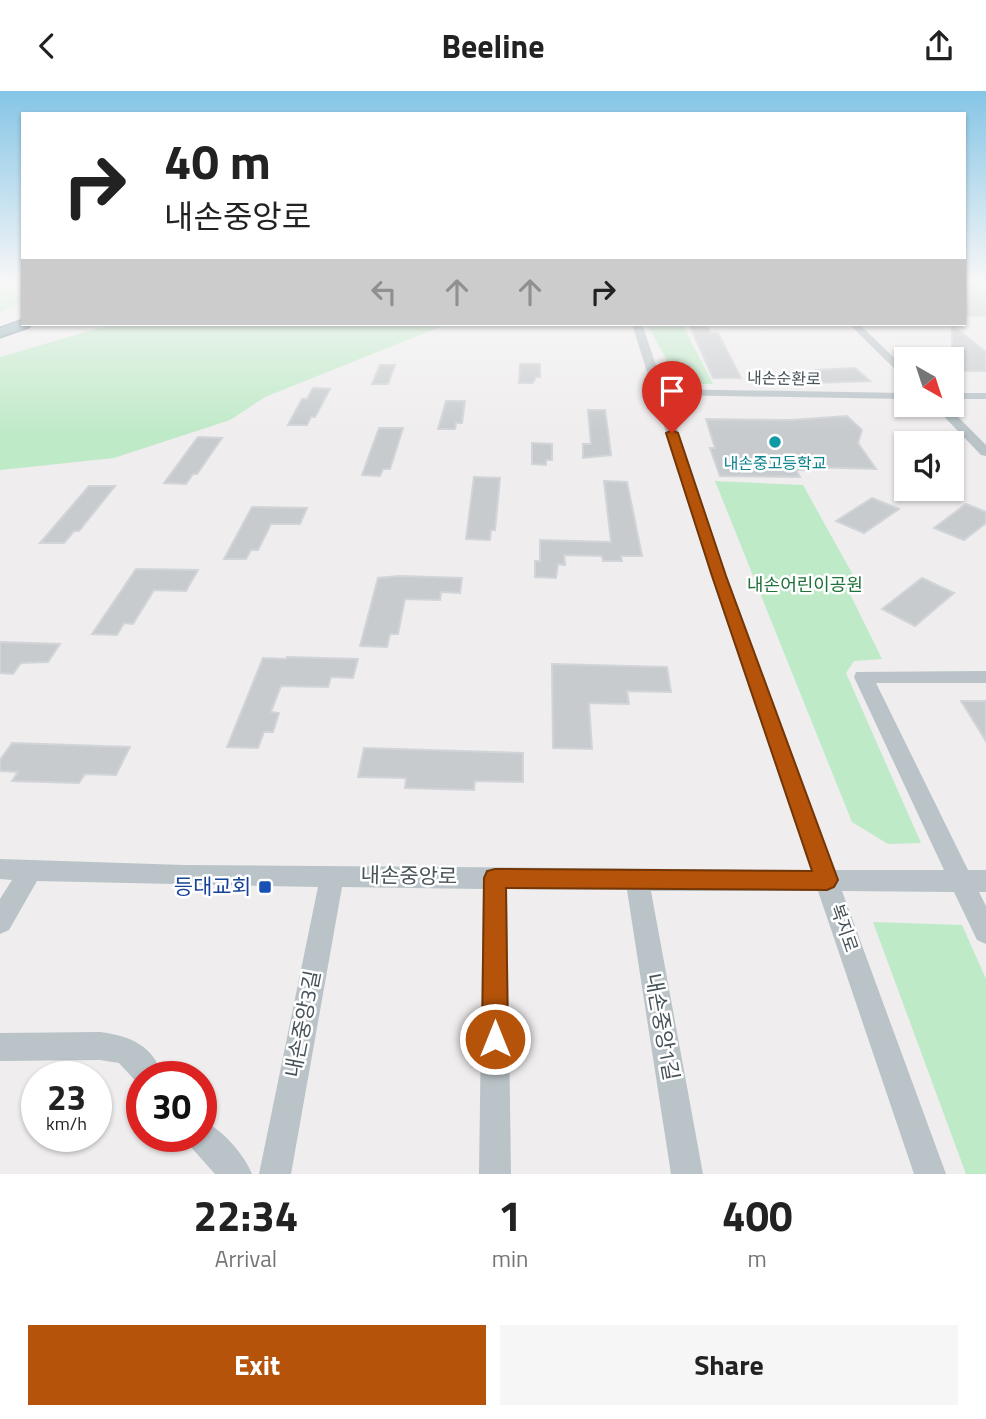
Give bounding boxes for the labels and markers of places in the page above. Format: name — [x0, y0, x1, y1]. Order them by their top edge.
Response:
pin — [642, 361, 702, 433]
marker: 내손중고등학교 — [767, 434, 783, 450]
place label: 내손중고등학교 — [723, 451, 827, 475]
place label: 등대교회 — [174, 870, 251, 902]
marker: 등대교회 — [257, 879, 273, 895]

